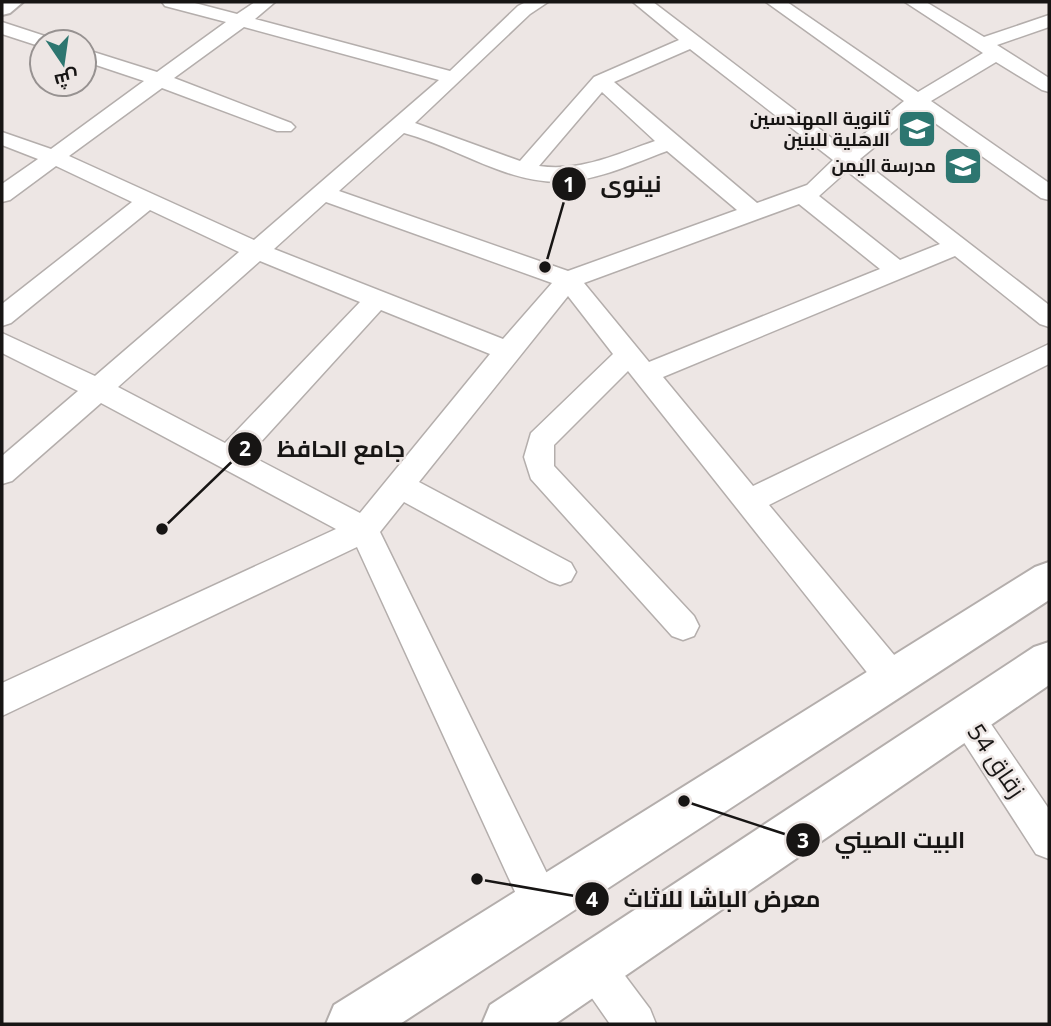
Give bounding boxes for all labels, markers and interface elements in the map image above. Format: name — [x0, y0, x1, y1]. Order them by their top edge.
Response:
north arrow — [28, 28, 98, 98]
text: ش — [52, 64, 82, 95]
place label: ثانوية المهندسين الاهلية للبنين — [750, 106, 890, 151]
school or university icon: ثانوية المهندسين الاهلية للبنين — [896, 108, 938, 150]
school or university icon: مدرسة اليمن — [942, 145, 984, 187]
place label: مدرسة اليمن — [832, 153, 936, 177]
callout: نينوى — [551, 162, 675, 206]
text: نينوى — [601, 167, 661, 199]
text: 1 — [563, 170, 575, 198]
callout: جامع الحافظ — [228, 427, 419, 471]
text: جامع الحافظ — [277, 432, 405, 465]
text: 2 — [239, 434, 251, 462]
street label: زقاق 54 — [961, 717, 1034, 804]
callout: البيت الصيني — [785, 818, 979, 862]
text: البيت الصيني — [835, 823, 965, 859]
text: 3 — [797, 826, 809, 854]
callout: معرض الباشا للاثاث — [575, 877, 835, 921]
text: معرض الباشا للاثاث — [623, 882, 821, 914]
text: 4 — [586, 885, 598, 913]

